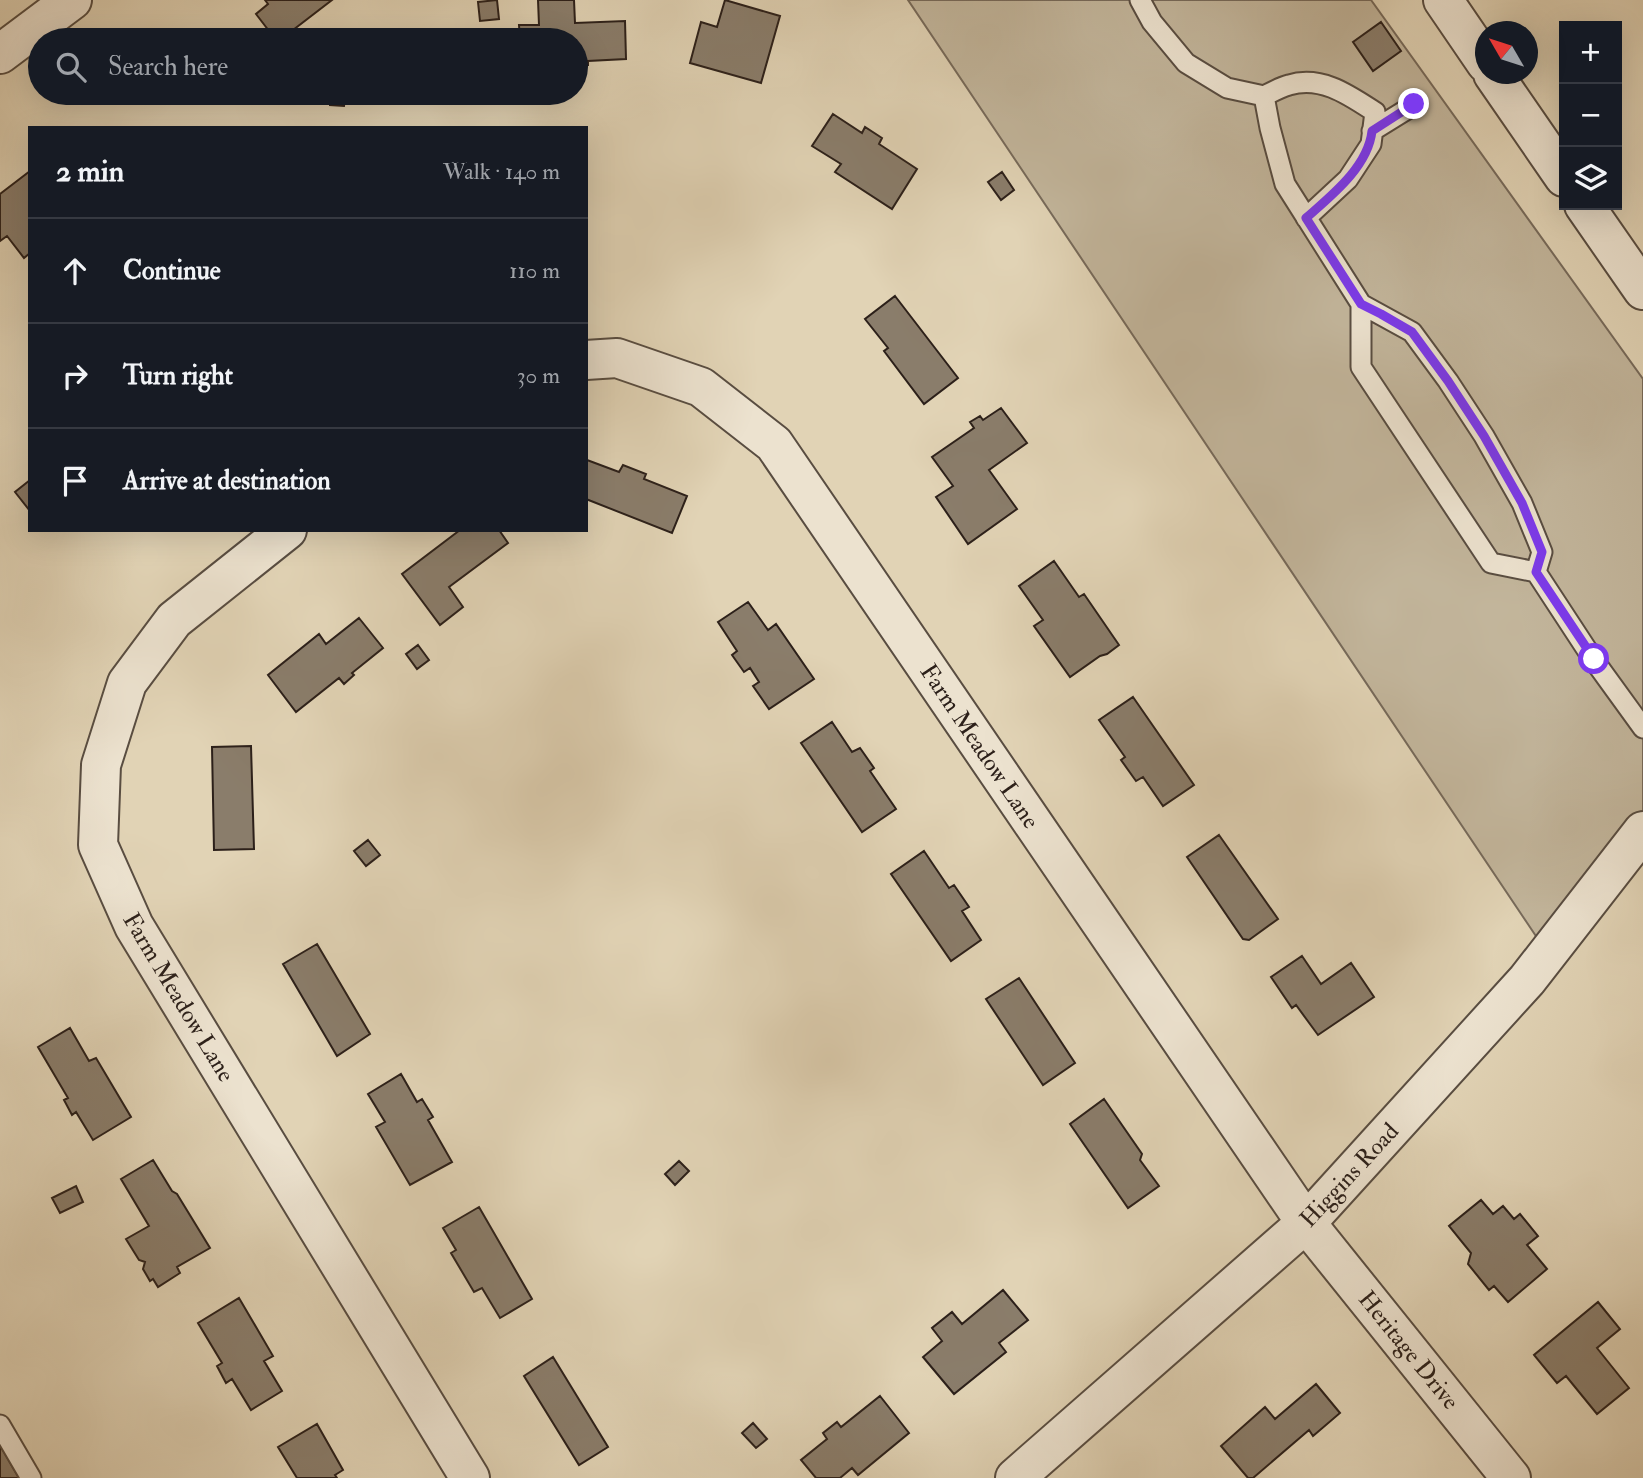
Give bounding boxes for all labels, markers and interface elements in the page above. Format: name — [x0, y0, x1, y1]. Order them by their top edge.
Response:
north arrow — [1475, 21, 1538, 84]
map controls — [1559, 21, 1622, 210]
button: + — [1559, 21, 1622, 84]
search box — [28, 28, 588, 105]
icon: search — [52, 48, 90, 86]
text: Search here — [108, 51, 228, 83]
button: − — [1559, 84, 1622, 147]
route end — [1398, 88, 1429, 119]
button: layers — [1559, 147, 1622, 210]
text: 2 min — [56, 153, 124, 190]
text: Walk · 140 m — [443, 157, 560, 186]
icon: ahead — [56, 252, 94, 290]
text: Continue — [123, 255, 221, 287]
text: 110 m — [509, 256, 560, 285]
icon: right — [56, 357, 94, 395]
text: Turn right — [123, 360, 233, 392]
text: 30 m — [517, 361, 560, 390]
icon: arrive — [56, 462, 94, 500]
text: Arrive at destination — [123, 465, 331, 497]
route start — [1578, 643, 1609, 674]
street label: Farm Meadow Lane — [913, 658, 1046, 835]
street label: Farm Meadow Lane — [116, 907, 241, 1088]
street label: Higgins Road — [1293, 1116, 1406, 1234]
street label: Heritage Drive — [1351, 1285, 1466, 1416]

